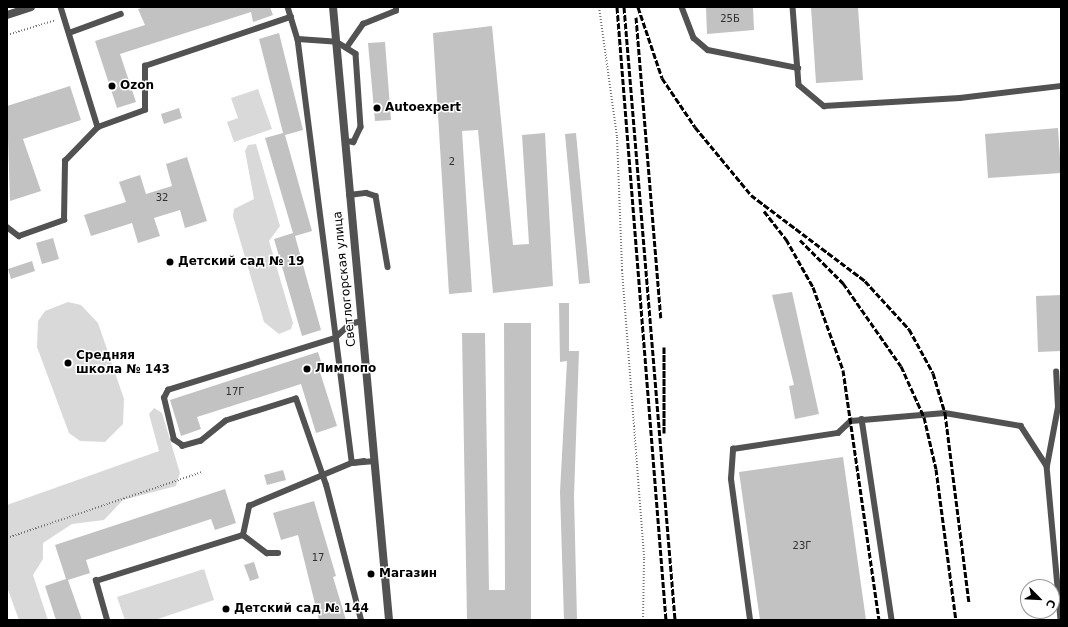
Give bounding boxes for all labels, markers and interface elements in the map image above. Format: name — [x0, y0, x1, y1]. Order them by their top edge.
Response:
house number: 25Б — [720, 13, 740, 25]
place label: Ozon — [120, 79, 154, 93]
marker: Ozon — [107, 81, 117, 91]
place label: Autoexpert — [385, 101, 461, 115]
marker: Autoexpert — [372, 103, 382, 113]
house number: 2 — [449, 156, 455, 168]
house number: 32 — [156, 192, 168, 204]
street label: Светлогорская улица — [331, 210, 359, 348]
place label: Детский сад № 19 — [178, 255, 304, 269]
marker: Детский сад № 19 — [165, 257, 175, 267]
place label: Средняя школа № 143 — [76, 349, 170, 377]
marker: Средняя школа № 143 — [63, 358, 73, 368]
place label: Лимпопо — [315, 362, 376, 376]
marker: Лимпопо — [302, 364, 312, 374]
house number: 17Г — [226, 386, 244, 398]
house number: 23Г — [793, 540, 811, 552]
house number: 17 — [312, 552, 324, 564]
place label: Магазин — [379, 567, 437, 581]
marker: Магазин — [366, 569, 376, 579]
north arrow — [1020, 579, 1060, 619]
text: С — [1043, 597, 1058, 610]
place label: Детский сад № 144 — [234, 602, 369, 616]
marker: Детский сад № 144 — [221, 604, 231, 614]

